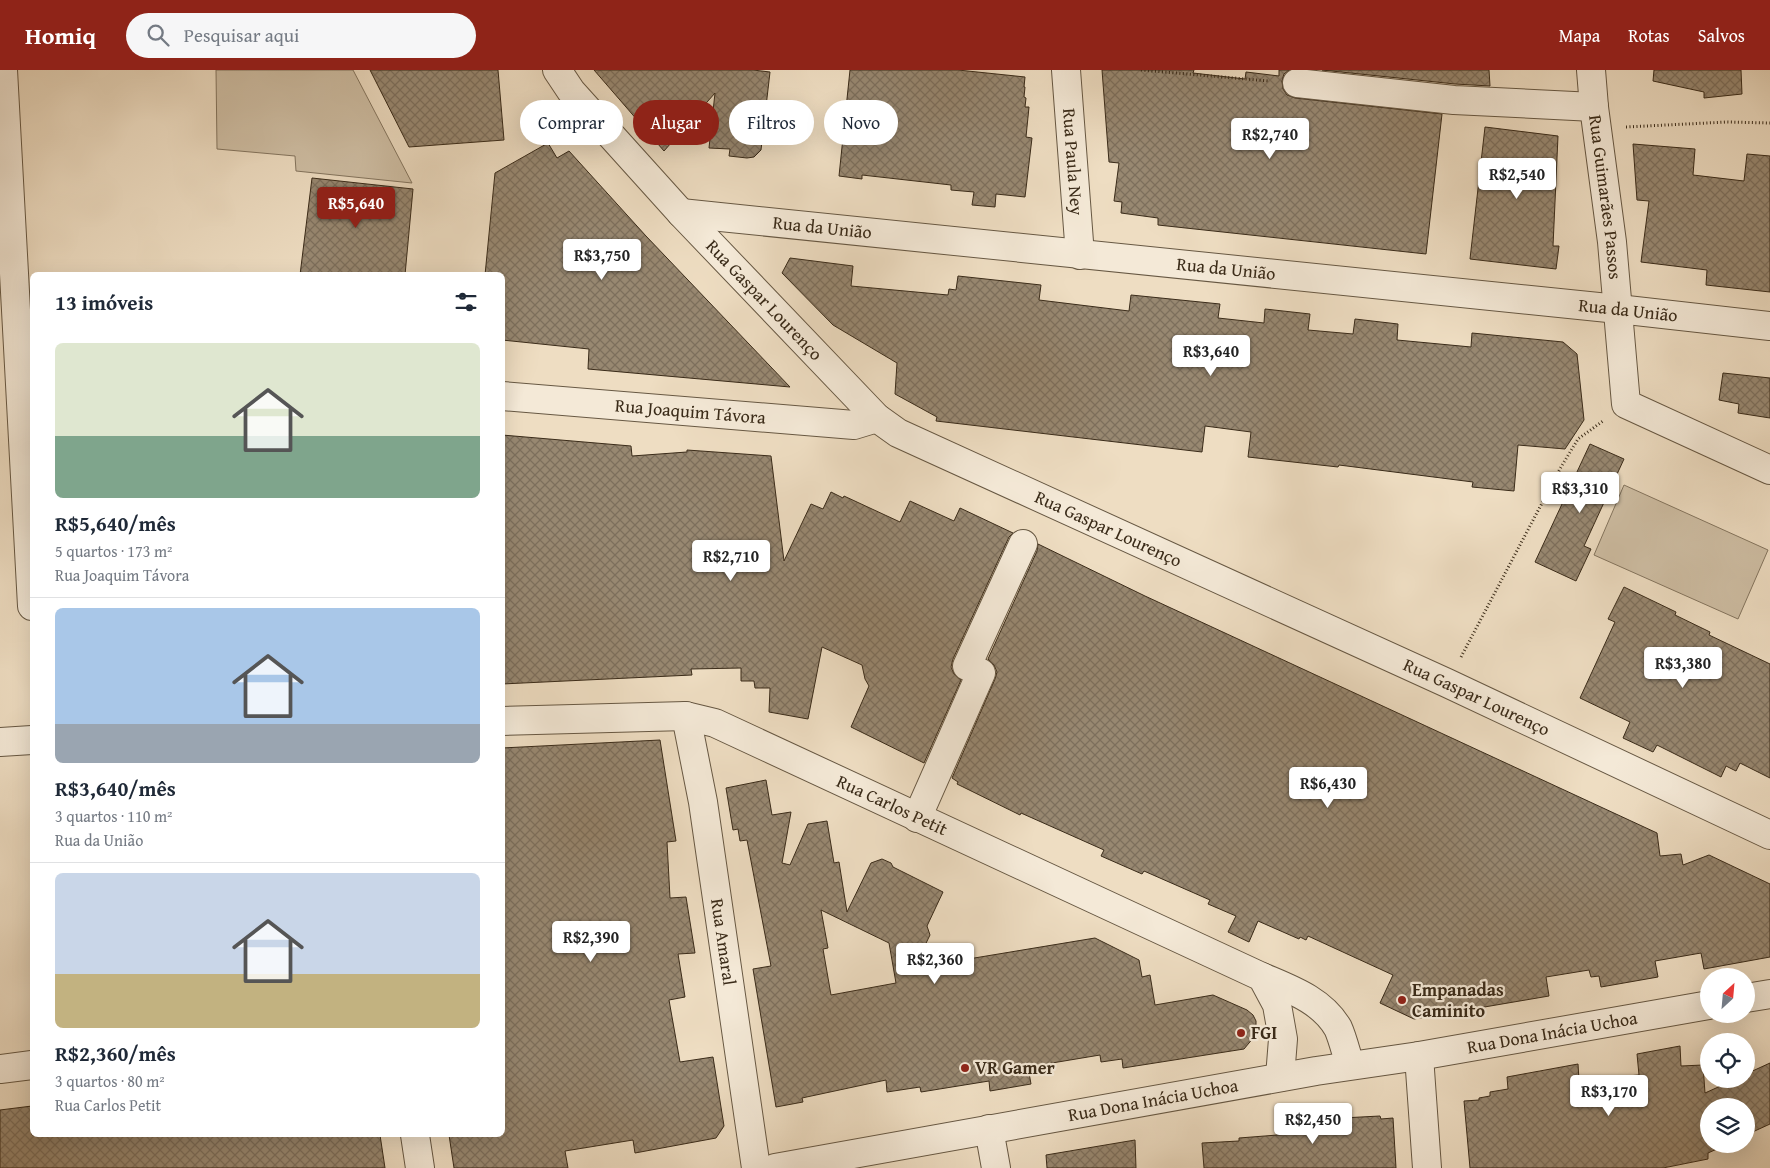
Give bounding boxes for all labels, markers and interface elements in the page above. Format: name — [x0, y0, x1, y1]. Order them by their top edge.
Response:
search box — [126, 13, 476, 58]
text: Homiq — [25, 18, 96, 53]
icon: search — [144, 21, 172, 49]
text: Pesquisar aqui — [184, 21, 299, 49]
text: Mapa — [1559, 22, 1600, 49]
text: Rotas — [1628, 22, 1670, 49]
text: Salvos — [1698, 22, 1745, 49]
chip: Comprar — [520, 100, 623, 145]
chip: Alugar — [633, 100, 719, 145]
chip: Filtros — [729, 100, 814, 145]
chip: Novo — [824, 100, 898, 145]
street label: Rua Paula Ney — [1056, 107, 1091, 216]
street label: Rua Guimarães Passos — [1582, 113, 1629, 280]
pin: R$2,740 — [1224, 118, 1316, 160]
text: R$2,740 — [1242, 122, 1298, 146]
pin: R$2,540 — [1471, 158, 1563, 200]
text: R$2,540 — [1489, 162, 1545, 186]
pin: R$5,640 — [310, 186, 402, 229]
text: R$5,640 — [328, 191, 384, 215]
street label: Rua da União — [771, 208, 873, 245]
street label: Rua Gaspar Lourenço — [700, 233, 829, 367]
pin: R$3,750 — [556, 238, 648, 281]
text: R$3,750 — [574, 243, 630, 267]
street label: Rua da União — [1175, 250, 1277, 287]
text: 13 imóveis — [55, 287, 153, 318]
icon: filters — [452, 288, 480, 316]
street label: Rua da União — [1577, 291, 1679, 329]
pin: R$3,640 — [1165, 334, 1257, 377]
text: R$3,640 — [1183, 339, 1239, 363]
icon: home — [223, 375, 313, 465]
street label: Rua Joaquim Távora — [614, 391, 767, 431]
pin: R$3,310 — [1534, 472, 1626, 514]
text: R$3,310 — [1552, 476, 1608, 500]
street label: Rua Gaspar Lourenço — [1030, 483, 1186, 574]
text: R$5,640/mês — [55, 508, 176, 539]
text: 5 quartos · 173 m² — [55, 539, 172, 563]
pin: R$2,710 — [685, 540, 777, 582]
text: R$2,710 — [703, 544, 759, 568]
text: Rua Joaquim Távora — [55, 563, 189, 587]
icon: home — [223, 641, 313, 731]
pin: R$3,380 — [1637, 646, 1729, 689]
street label: Rua Gaspar Lourenço — [1399, 651, 1555, 743]
text: R$3,380 — [1655, 651, 1711, 675]
pin: R$6,430 — [1282, 766, 1374, 809]
street label: Rua Carlos Petit — [832, 767, 953, 842]
text: R$6,430 — [1300, 771, 1356, 795]
text: R$3,640/mês — [55, 773, 176, 804]
text: 3 quartos · 110 m² — [55, 804, 172, 828]
text: Rua da União — [55, 828, 143, 852]
street label: Rua Amaral — [704, 897, 743, 987]
icon: home — [223, 906, 313, 996]
pin: R$2,390 — [545, 920, 637, 963]
text: R$2,390 — [563, 925, 619, 949]
pin: R$2,360 — [889, 942, 981, 985]
text: R$2,360 — [907, 947, 963, 971]
north arrow — [1700, 968, 1755, 1022]
map controls — [1700, 968, 1755, 1153]
place label: Empanadas Caminito — [1412, 976, 1504, 1024]
marker: Empanadas Caminito — [1396, 994, 1408, 1006]
street label: Rua Dona Inácia Uchoa — [1465, 1004, 1640, 1060]
place label: FGI — [1251, 1019, 1277, 1046]
marker: FGI — [1235, 1027, 1247, 1039]
button: locate — [1700, 1033, 1755, 1088]
text: R$2,360/mês — [55, 1038, 176, 1069]
place label: VR Gamer — [975, 1054, 1056, 1081]
marker: VR Gamer — [959, 1062, 971, 1074]
text: 3 quartos · 80 m² — [55, 1069, 165, 1093]
street label: Rua Dona Inácia Uchoa — [1066, 1071, 1241, 1128]
pin: R$3,170 — [1563, 1074, 1655, 1117]
text: R$3,170 — [1581, 1079, 1637, 1103]
text: Rua Carlos Petit — [55, 1093, 161, 1117]
button: layers — [1700, 1098, 1755, 1153]
pin: R$2,450 — [1267, 1102, 1359, 1145]
text: R$2,450 — [1285, 1107, 1341, 1131]

